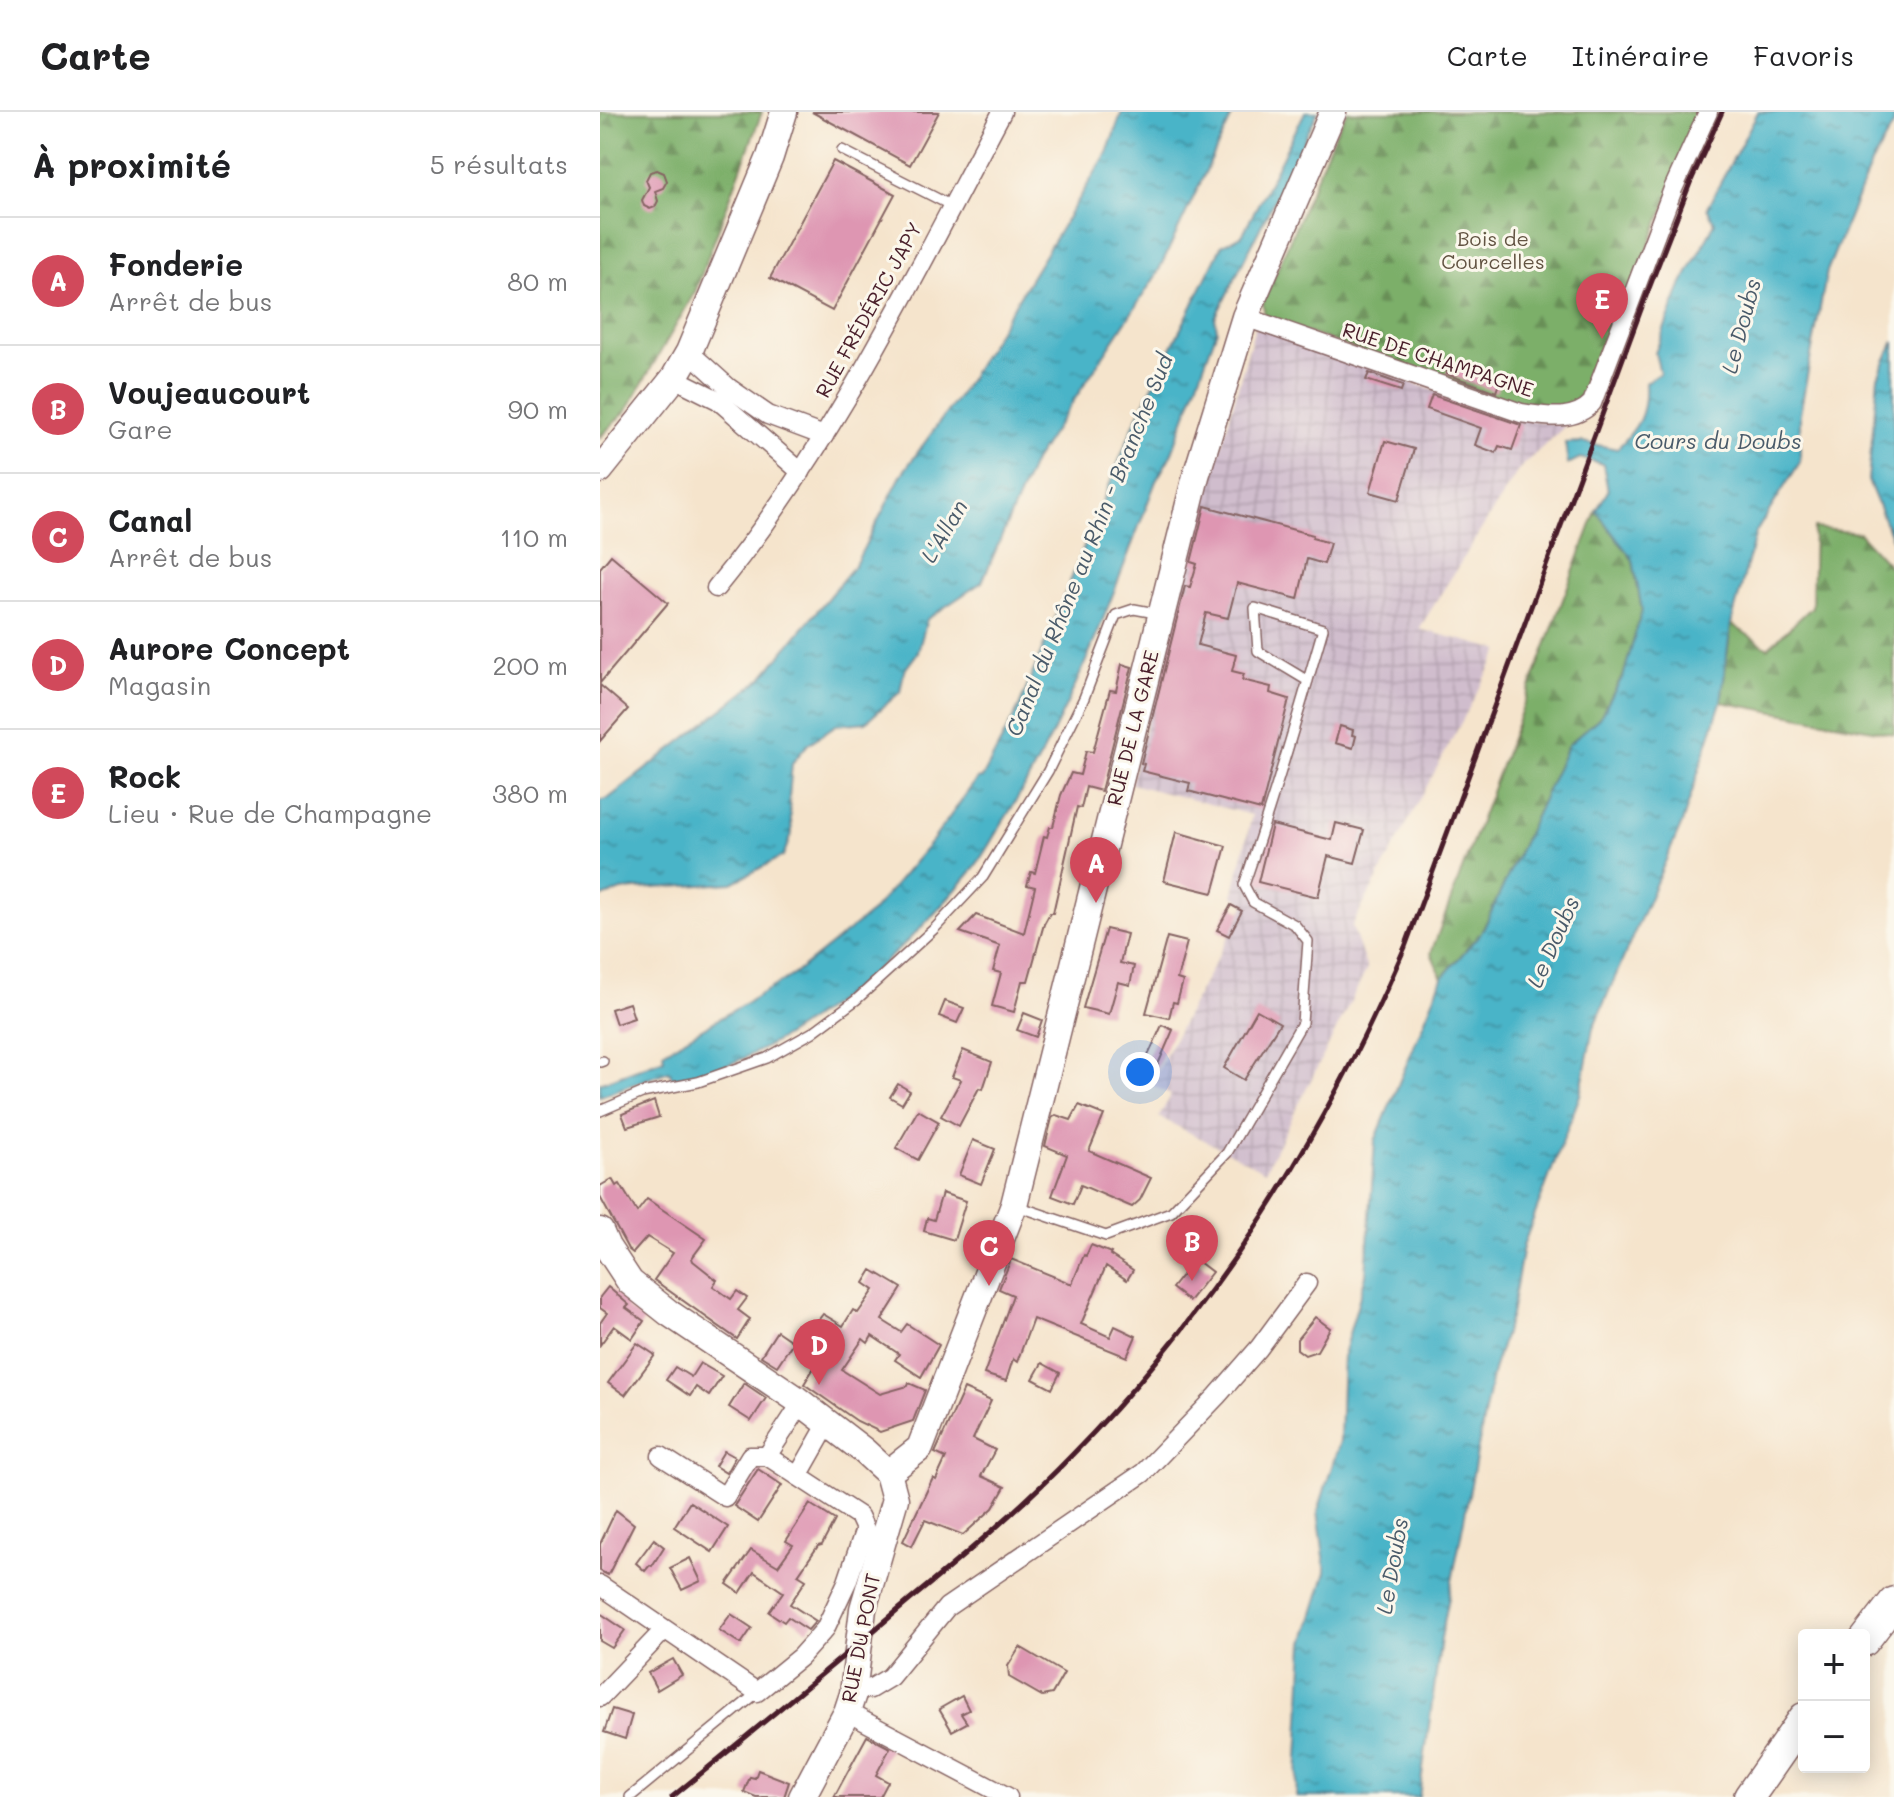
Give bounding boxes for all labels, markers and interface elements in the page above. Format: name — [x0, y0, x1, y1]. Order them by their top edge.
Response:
text: Carte — [40, 30, 151, 80]
text: Carte — [1447, 37, 1528, 73]
text: Itinéraire — [1572, 37, 1709, 73]
text: Favoris — [1753, 37, 1854, 73]
text: À proximité — [32, 142, 231, 187]
text: 5 résultats — [430, 147, 568, 181]
street label: RUE FRÉDÉRIC JAPY — [809, 217, 927, 402]
park label: Bois de Courcelles — [1441, 225, 1545, 274]
text: Fonderie — [108, 244, 243, 284]
text: A — [49, 264, 67, 298]
text: 80 m — [507, 264, 568, 298]
pin: E — [1576, 273, 1628, 339]
water label: Le Doubs — [1714, 275, 1767, 377]
text: Arrêt de bus — [108, 284, 272, 318]
street label: RUE DE CHAMPAGNE — [1339, 316, 1537, 402]
water label: Canal du Rhône au Rhin - Branche Sud — [998, 348, 1179, 740]
text: Voujeaucourt — [108, 372, 310, 412]
text: B — [49, 392, 67, 426]
text: 90 m — [508, 392, 568, 426]
text: Gare — [108, 412, 173, 446]
water label: Cours du Doubs — [1634, 426, 1802, 455]
water label: L'Allan — [913, 494, 974, 568]
text: Canal — [108, 500, 192, 540]
text: C — [48, 520, 68, 554]
text: 110 m — [500, 520, 568, 554]
text: Arrêt de bus — [108, 540, 272, 574]
text: Aurore Concept — [108, 628, 350, 668]
street label: RUE DE LA GARE — [1100, 647, 1164, 808]
text: D — [49, 648, 67, 682]
text: 200 m — [492, 648, 568, 682]
text: Magasin — [108, 668, 211, 702]
text: Rock — [108, 756, 181, 796]
text: E — [50, 776, 66, 810]
text: 380 m — [492, 776, 568, 810]
text: Lieu · Rue de Champagne — [108, 796, 432, 830]
pin: A — [1070, 837, 1122, 903]
water label: Le Doubs — [1520, 892, 1586, 992]
your location — [1120, 1052, 1160, 1092]
pin: B — [1166, 1215, 1218, 1281]
pin: C — [963, 1220, 1015, 1286]
pin: D — [793, 1319, 845, 1385]
water label: Le Doubs — [1369, 1516, 1414, 1616]
street label: RUE DU PONT — [835, 1571, 885, 1705]
map controls — [1798, 1629, 1870, 1773]
button: + — [1798, 1629, 1870, 1701]
button: − — [1798, 1701, 1870, 1773]

